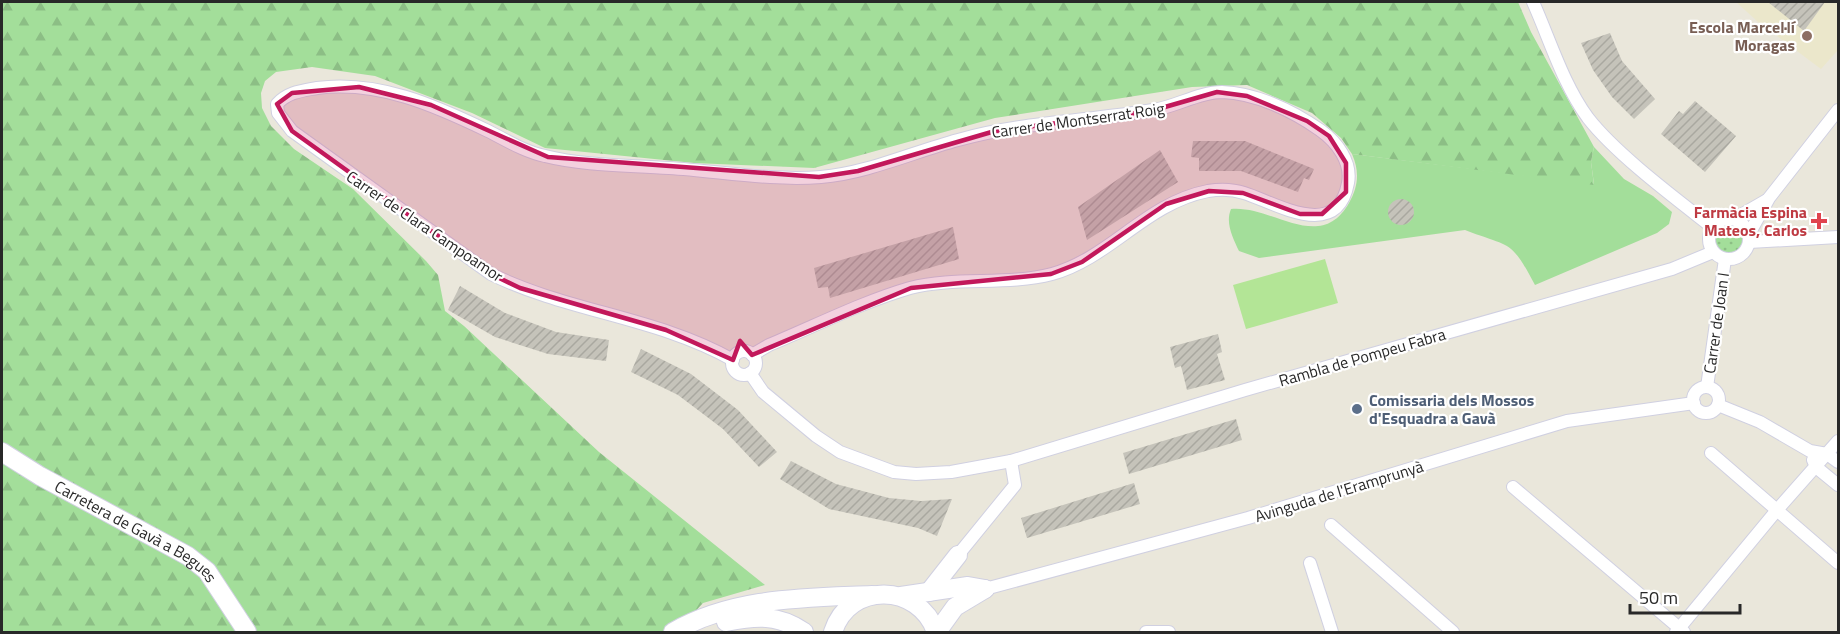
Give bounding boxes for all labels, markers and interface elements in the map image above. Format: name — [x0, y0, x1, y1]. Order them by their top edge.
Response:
place label: Escola Marcel·lí Moragas — [1689, 15, 1797, 57]
marker: Escola Marcel·lí Moragas — [1800, 29, 1814, 43]
street label: Carrer de Montserrat Roig — [990, 96, 1166, 144]
street label: Carrer de Clara Campoamor — [342, 164, 509, 288]
place label: Farmàcia Espina Mateos, Carlos — [1694, 200, 1807, 242]
marker: Farmàcia Espina Mateos, Carlos — [1812, 214, 1826, 228]
street label: Carrer de Joan I — [1697, 271, 1735, 375]
street label: Rambla de Pompeu Fabra — [1276, 322, 1448, 392]
place label: Comissaria dels Mossos d'Esquadra a Gavà — [1369, 388, 1534, 430]
marker: Comissaria dels Mossos d'Esquadra a Gavà — [1350, 402, 1364, 416]
street label: Avinguda de l'Eramprunyà — [1252, 454, 1426, 528]
street label: Carretera de Gavà a Begues — [50, 474, 223, 587]
scale bar — [1630, 577, 1740, 615]
text: 50 m — [1639, 584, 1678, 611]

